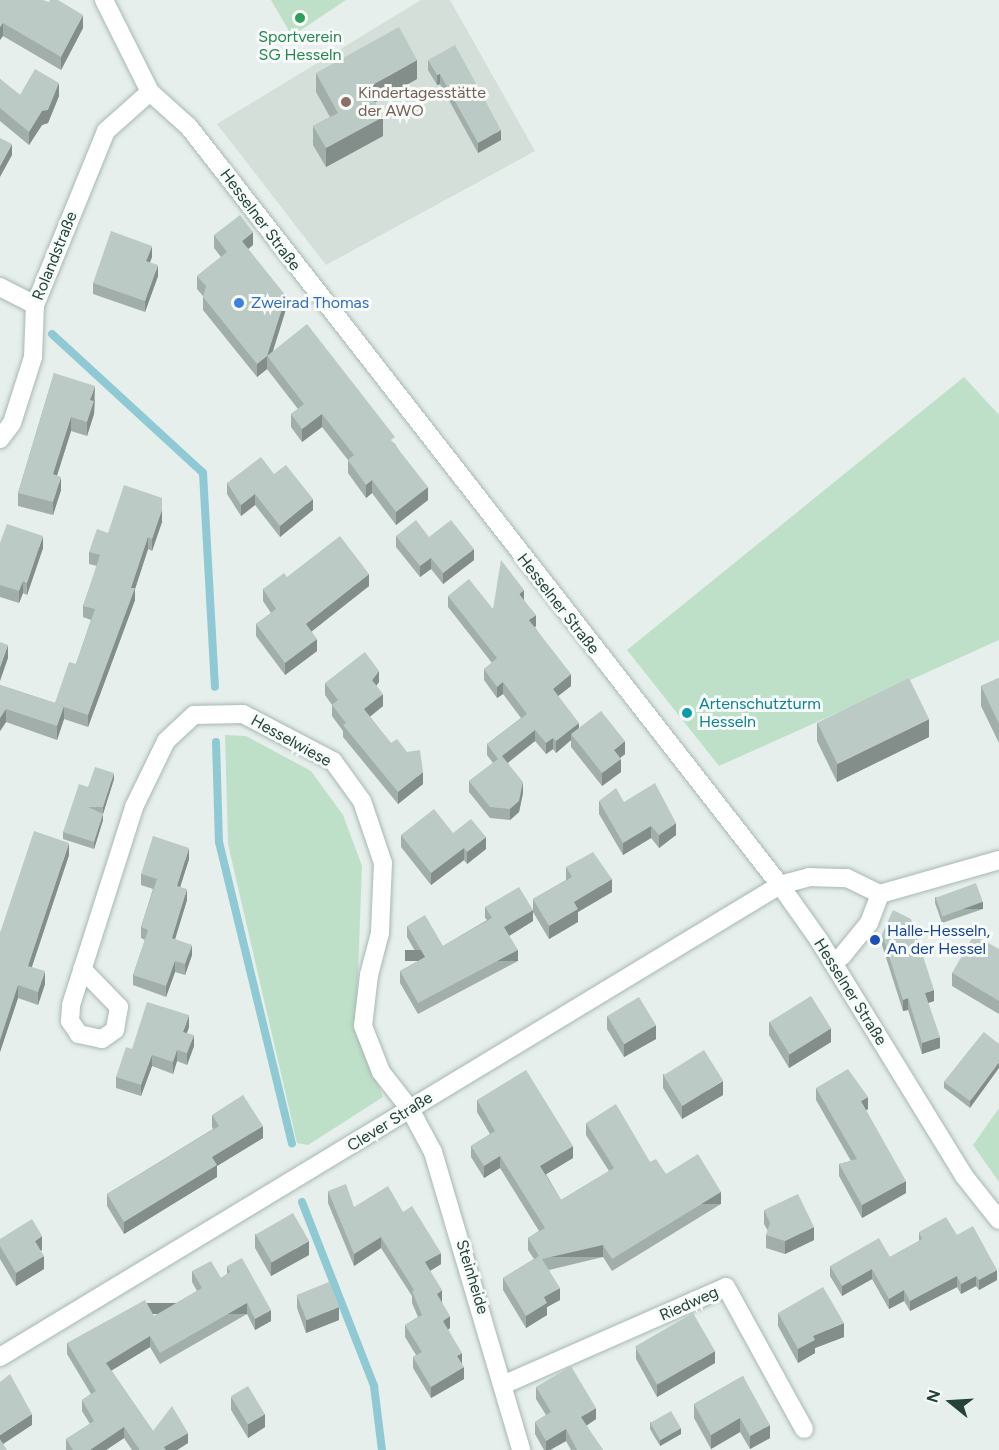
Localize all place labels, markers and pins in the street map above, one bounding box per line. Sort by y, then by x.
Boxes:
marker: Sportverein SG Hesseln [293,11,307,25]
place label: Sportverein SG Hesseln [258,27,342,65]
place label: Kindertagesstätte der AWO [358,83,486,121]
marker: Kindertagesstätte der AWO [339,95,353,109]
place label: Zweirad Thomas [251,293,369,313]
marker: Zweirad Thomas [232,296,246,310]
place label: Artenschutzturm Hesseln [699,694,821,732]
marker: Artenschutzturm Hesseln [680,706,694,720]
place label: Halle-Hesseln, An der Hessel [887,921,990,959]
marker: Halle-Hesseln, An der Hessel [868,933,882,947]

